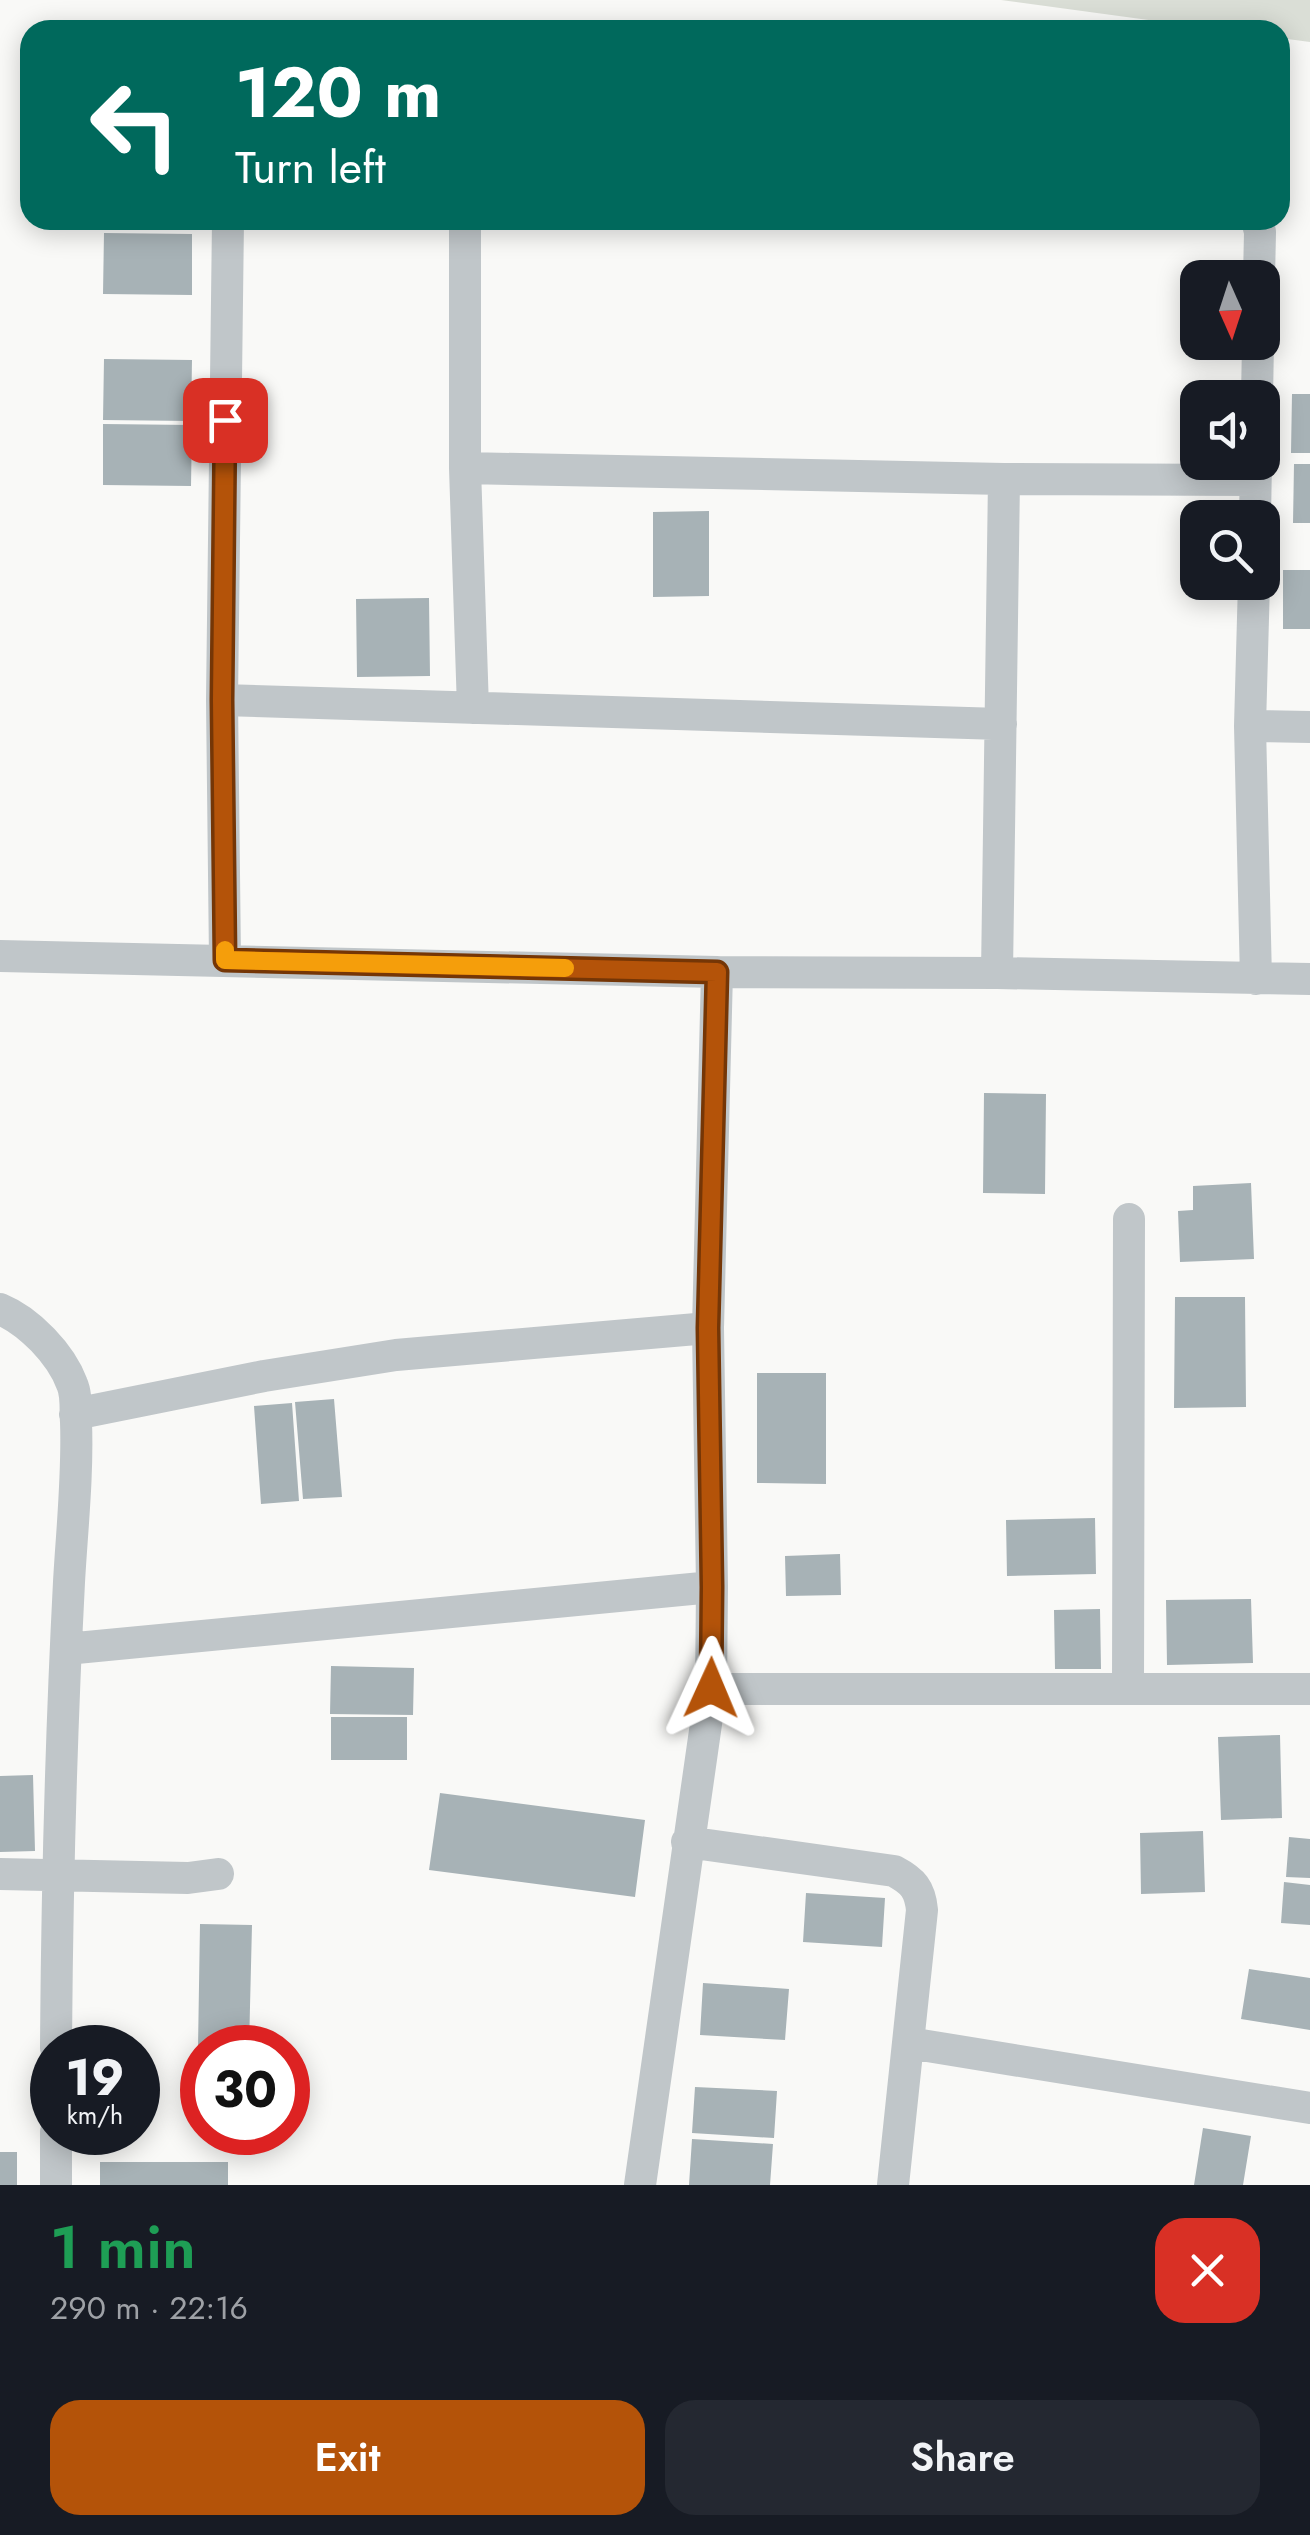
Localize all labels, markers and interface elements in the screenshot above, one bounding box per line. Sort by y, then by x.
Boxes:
text: 120 m [235,42,441,143]
icon: left [70,60,200,190]
text: Turn left [235,135,386,200]
north arrow [1180,260,1280,360]
map controls [1180,260,1280,600]
pin [183,378,268,463]
button: sound [1180,380,1280,480]
icon: arrive [198,393,253,448]
button: search [1180,500,1280,600]
position arrow [659,1636,763,1740]
speed limit sign: 30 [180,2025,310,2155]
text: 19 [66,2041,124,2114]
text: km/h [67,2097,123,2133]
text: 1 min [50,2204,196,2291]
button: close [1155,2218,1260,2323]
text: 290 m · 22:16 [50,2285,248,2331]
button: Exit [50,2400,645,2515]
button: Share [665,2400,1260,2515]

